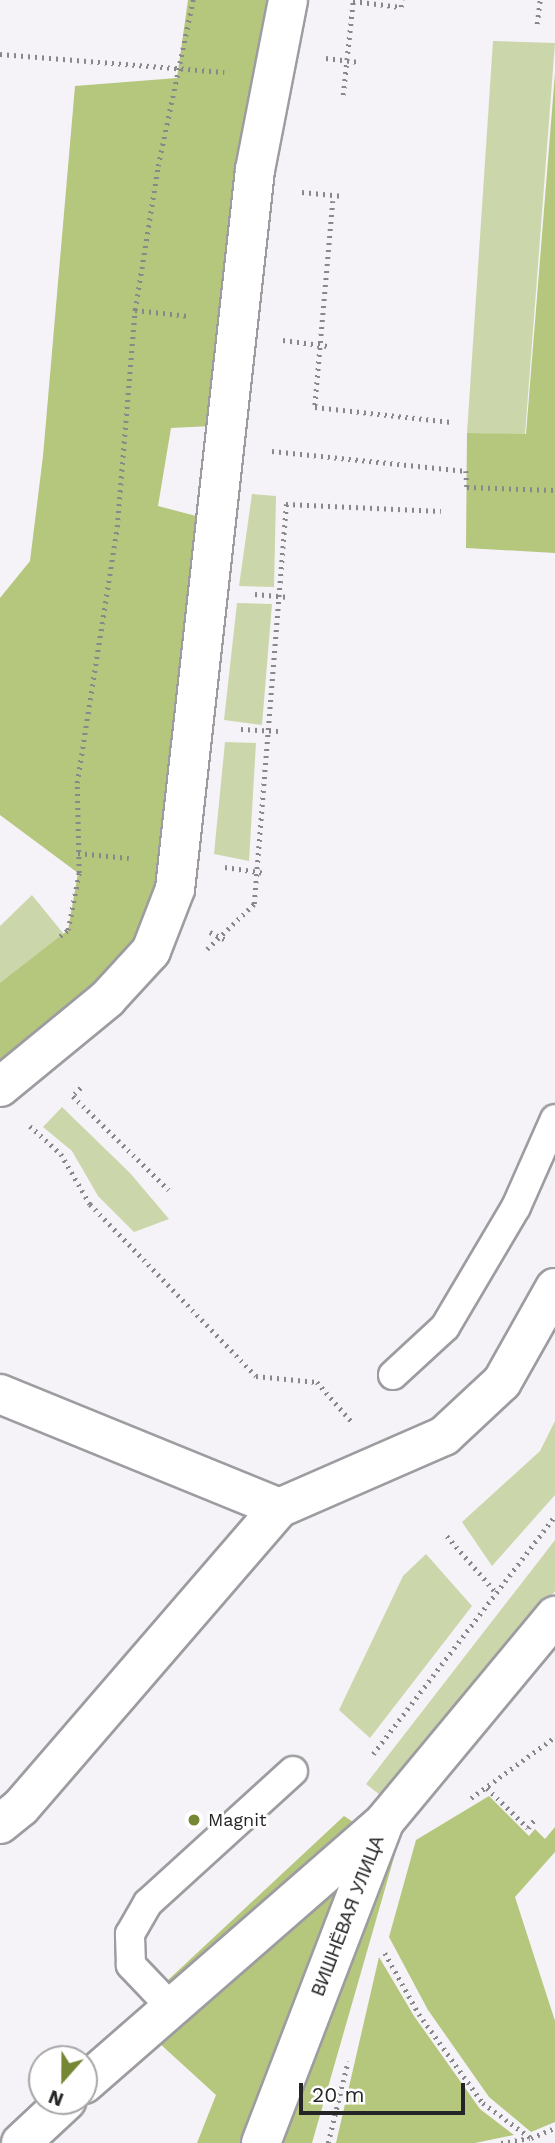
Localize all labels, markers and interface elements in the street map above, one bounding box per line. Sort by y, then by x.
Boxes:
place label: Magnit [208,1809,266,1831]
marker: Magnit [186,1812,202,1828]
street label: ВИШНЁВАЯ УЛИЦА [307,1833,389,1999]
north arrow [28,2045,98,2115]
scale bar [303,2070,469,2114]
text: 20 m [312,2082,364,2107]
text: N [45,2085,67,2111]

